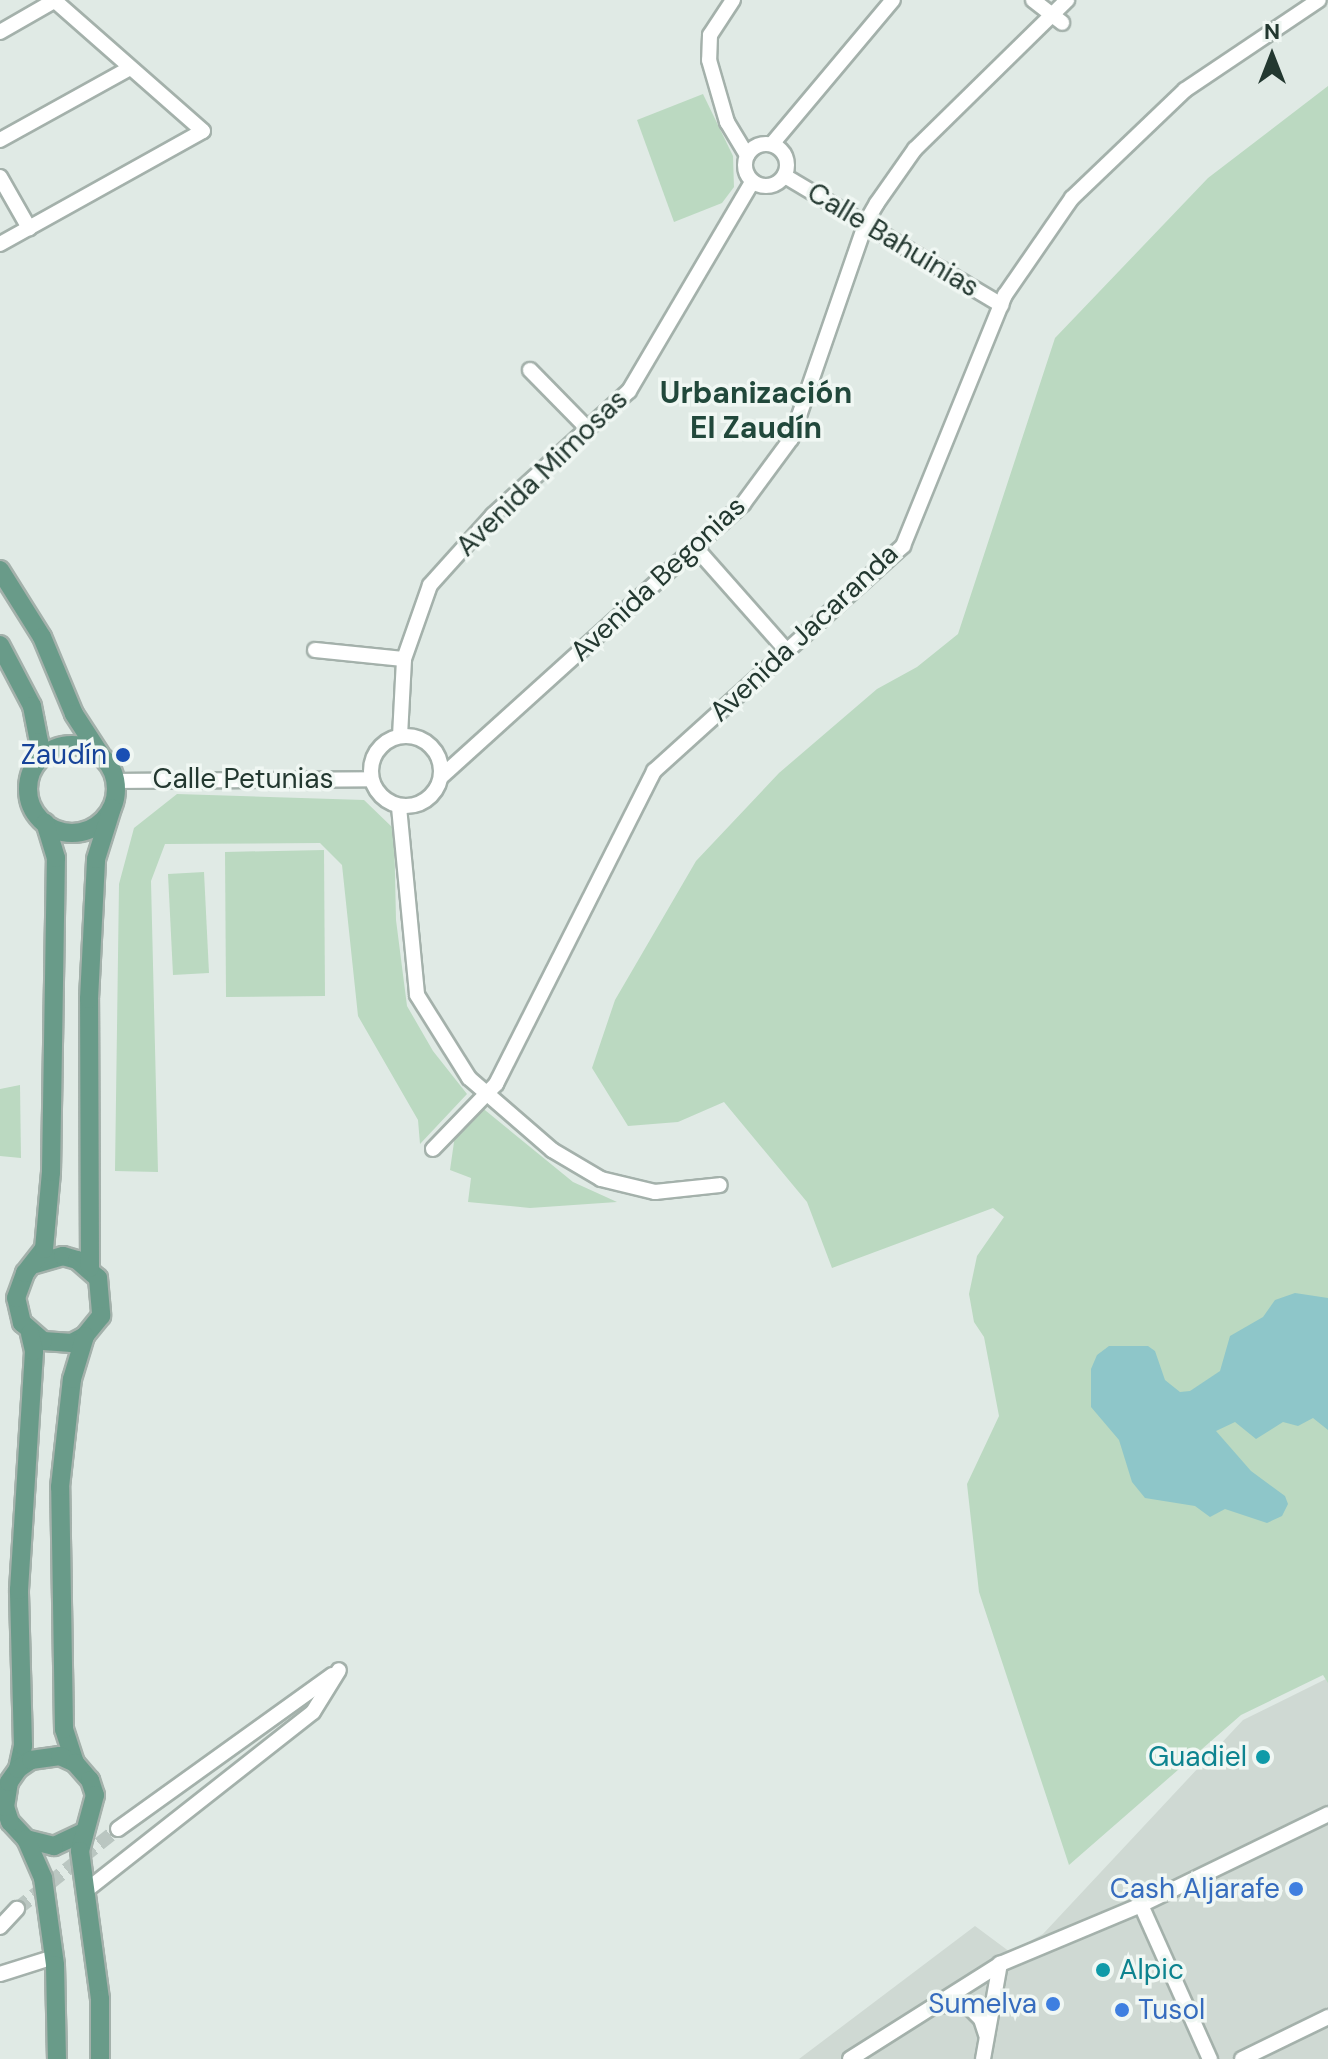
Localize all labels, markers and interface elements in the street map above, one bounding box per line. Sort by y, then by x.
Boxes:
north arrow [1232,16,1312,96]
text: N [1264,17,1280,46]
street label: Calle Bahuinias [801,176,985,304]
district label: Urbanización El Zaudín [660,375,852,446]
street label: Avenida Mimosas [449,383,635,563]
street label: Avenida Begonias [564,489,752,669]
street label: Avenida Jacaranda [703,537,905,729]
place label: Zaudín [21,738,107,772]
marker: Zaudín [114,746,132,764]
street label: Calle Petunias [152,762,334,796]
place label: Guadiel [1148,1740,1247,1774]
marker: Guadiel [1254,1748,1272,1766]
place label: Cash Aljarafe [1110,1872,1280,1906]
marker: Cash Aljarafe [1287,1880,1305,1898]
place label: Alpic [1119,1953,1184,1987]
marker: Alpic [1094,1961,1112,1979]
place label: Sumelva [928,1987,1037,2021]
place label: Tusol [1138,1993,1205,2027]
marker: Sumelva [1044,1995,1062,2013]
marker: Tusol [1113,2001,1131,2019]

